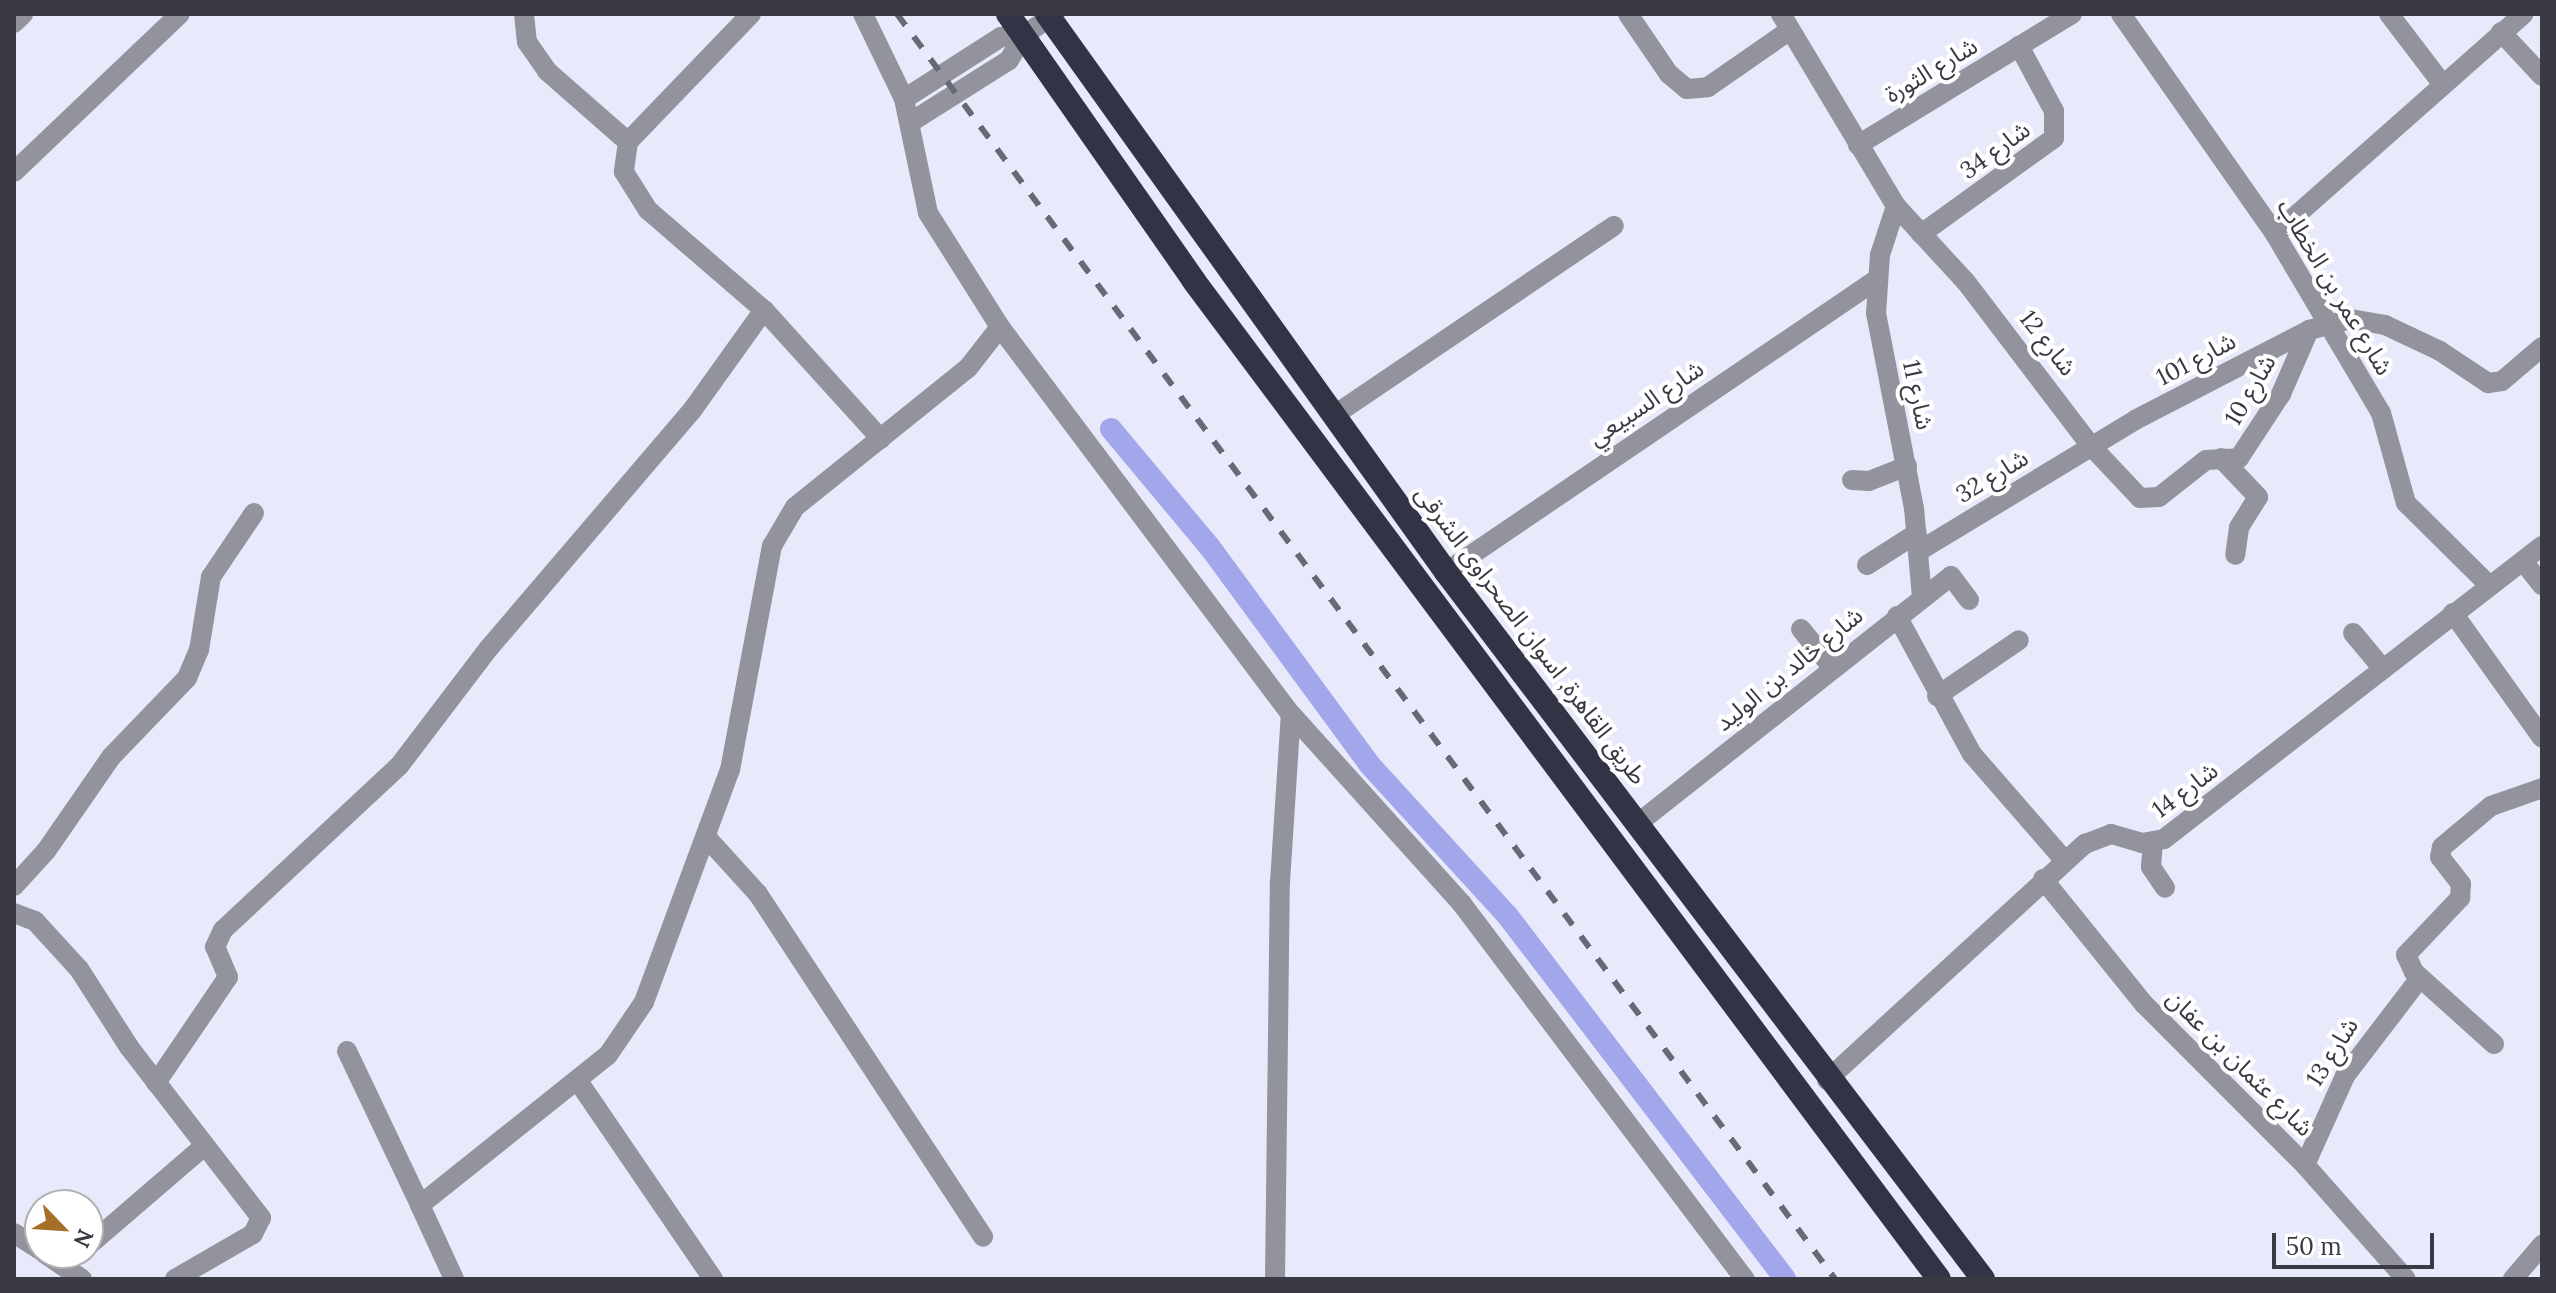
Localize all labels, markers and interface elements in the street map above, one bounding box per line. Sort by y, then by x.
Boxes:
street label: شارع الثورة [1879,31,1983,109]
street label: شارع 34 [1954,115,2036,185]
street label: شارع عمر بن الخطاب [2271,194,2399,380]
street label: شارع 12 [2014,305,2082,381]
street label: شارع 101 [2152,326,2240,392]
street label: شارع 10 [2218,350,2282,430]
street label: شارع السبيعي [1583,354,1709,452]
street label: شارع 11 [1897,357,1939,433]
street label: شارع 32 [1951,443,2033,509]
street label: طريق القاهرة, اسوان الصحراوى الشرقى [1409,480,1653,790]
street label: شارع خالد بن الوليد [1710,601,1868,737]
street label: شارع 14 [2146,756,2224,824]
street label: شارع عثمان بن عفان [2161,984,2319,1142]
street label: شارع 13 [2300,1012,2364,1092]
north arrow [24,1189,104,1269]
scale bar [2276,1217,2438,1267]
text: N [68,1225,100,1252]
text: 50 m [2286,1231,2342,1262]

